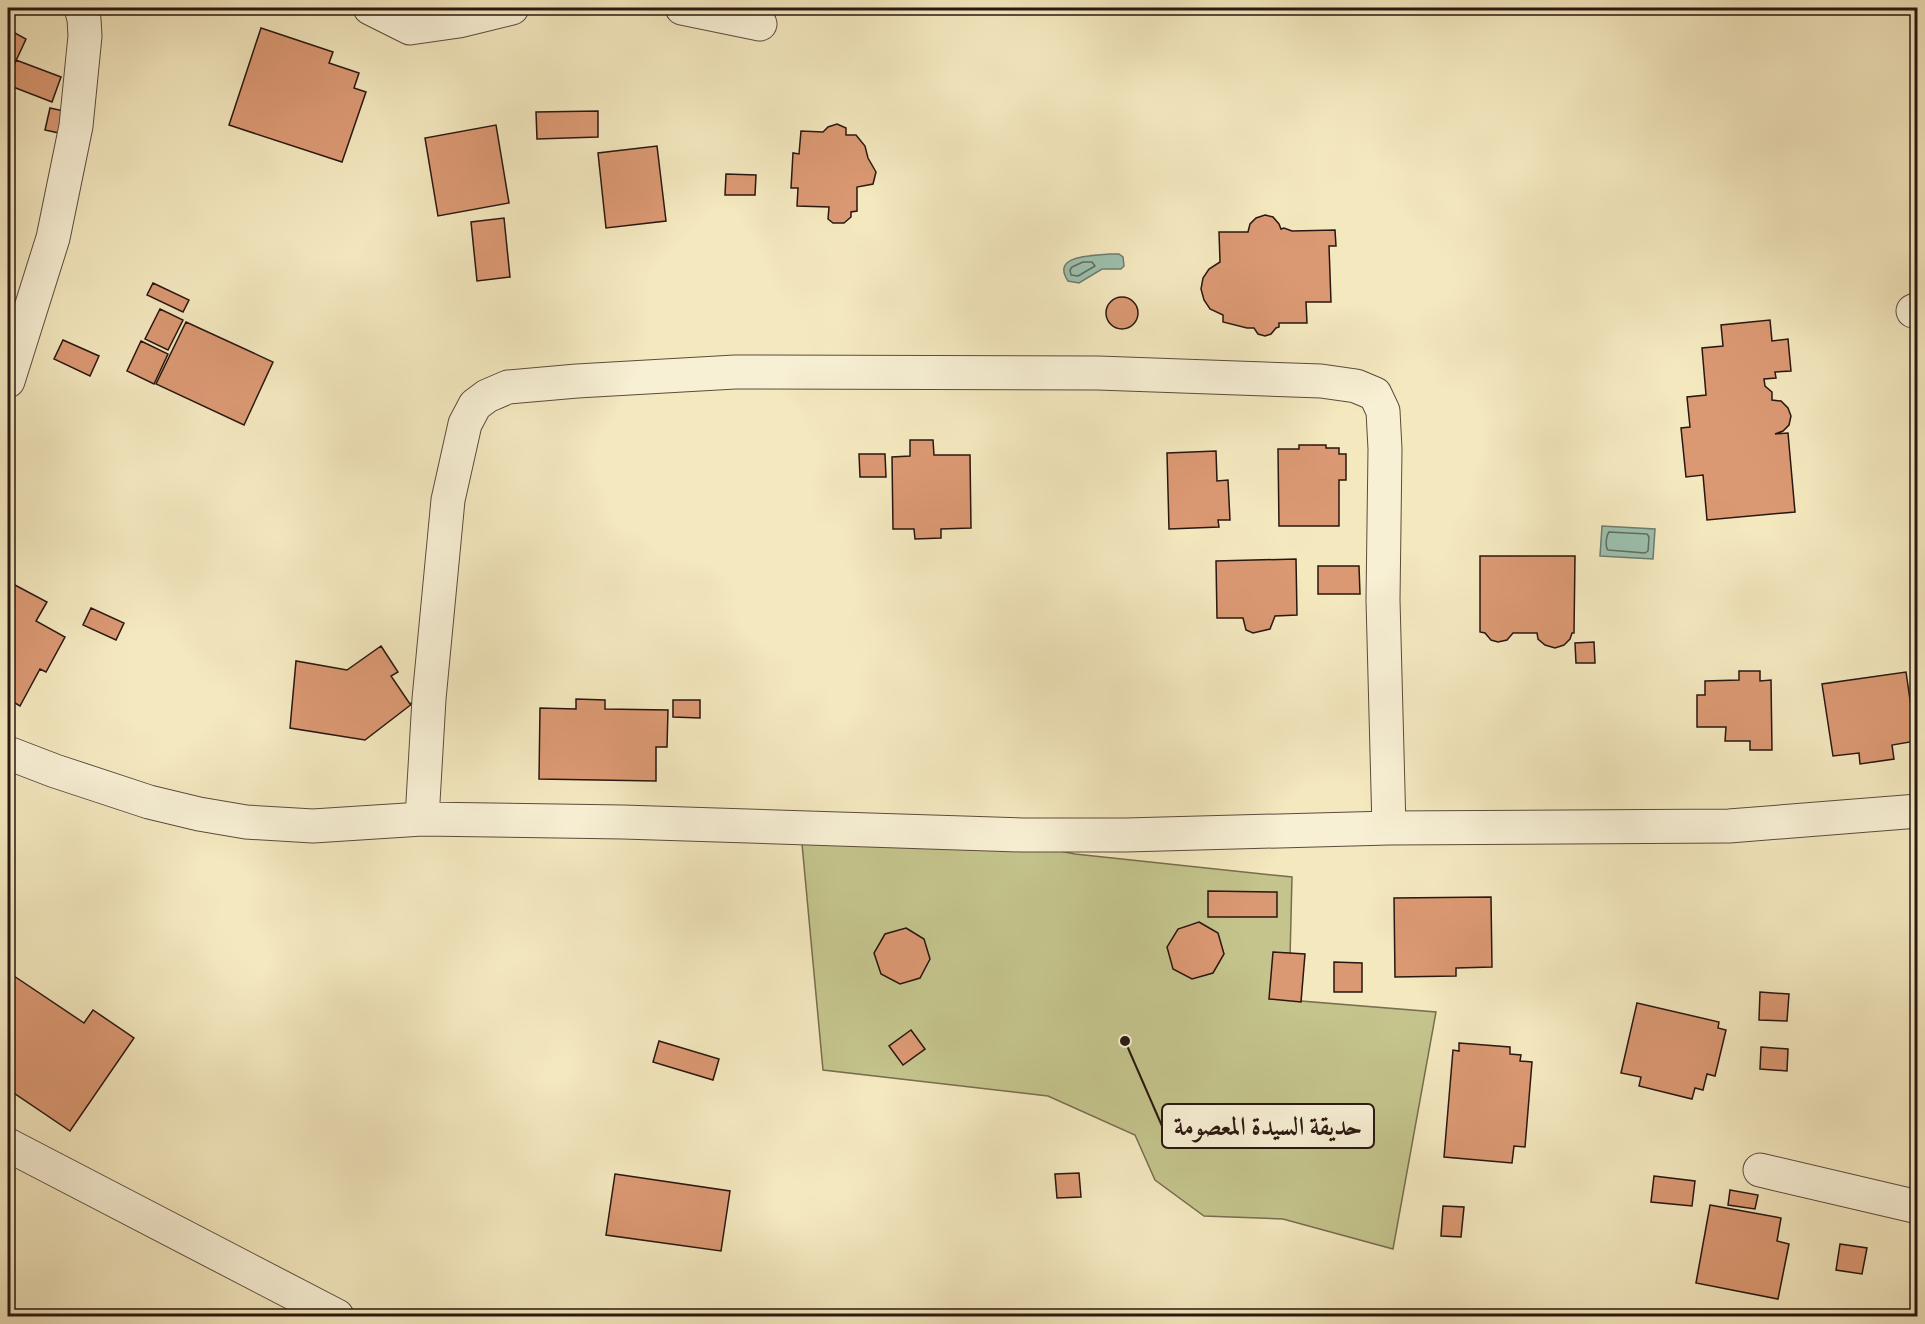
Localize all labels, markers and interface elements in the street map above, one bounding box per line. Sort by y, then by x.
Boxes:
callout: حديقة السيدة المعصومة [1162,1104,1374,1148]
text: حديقة السيدة المعصومة [1174,1110,1362,1146]

